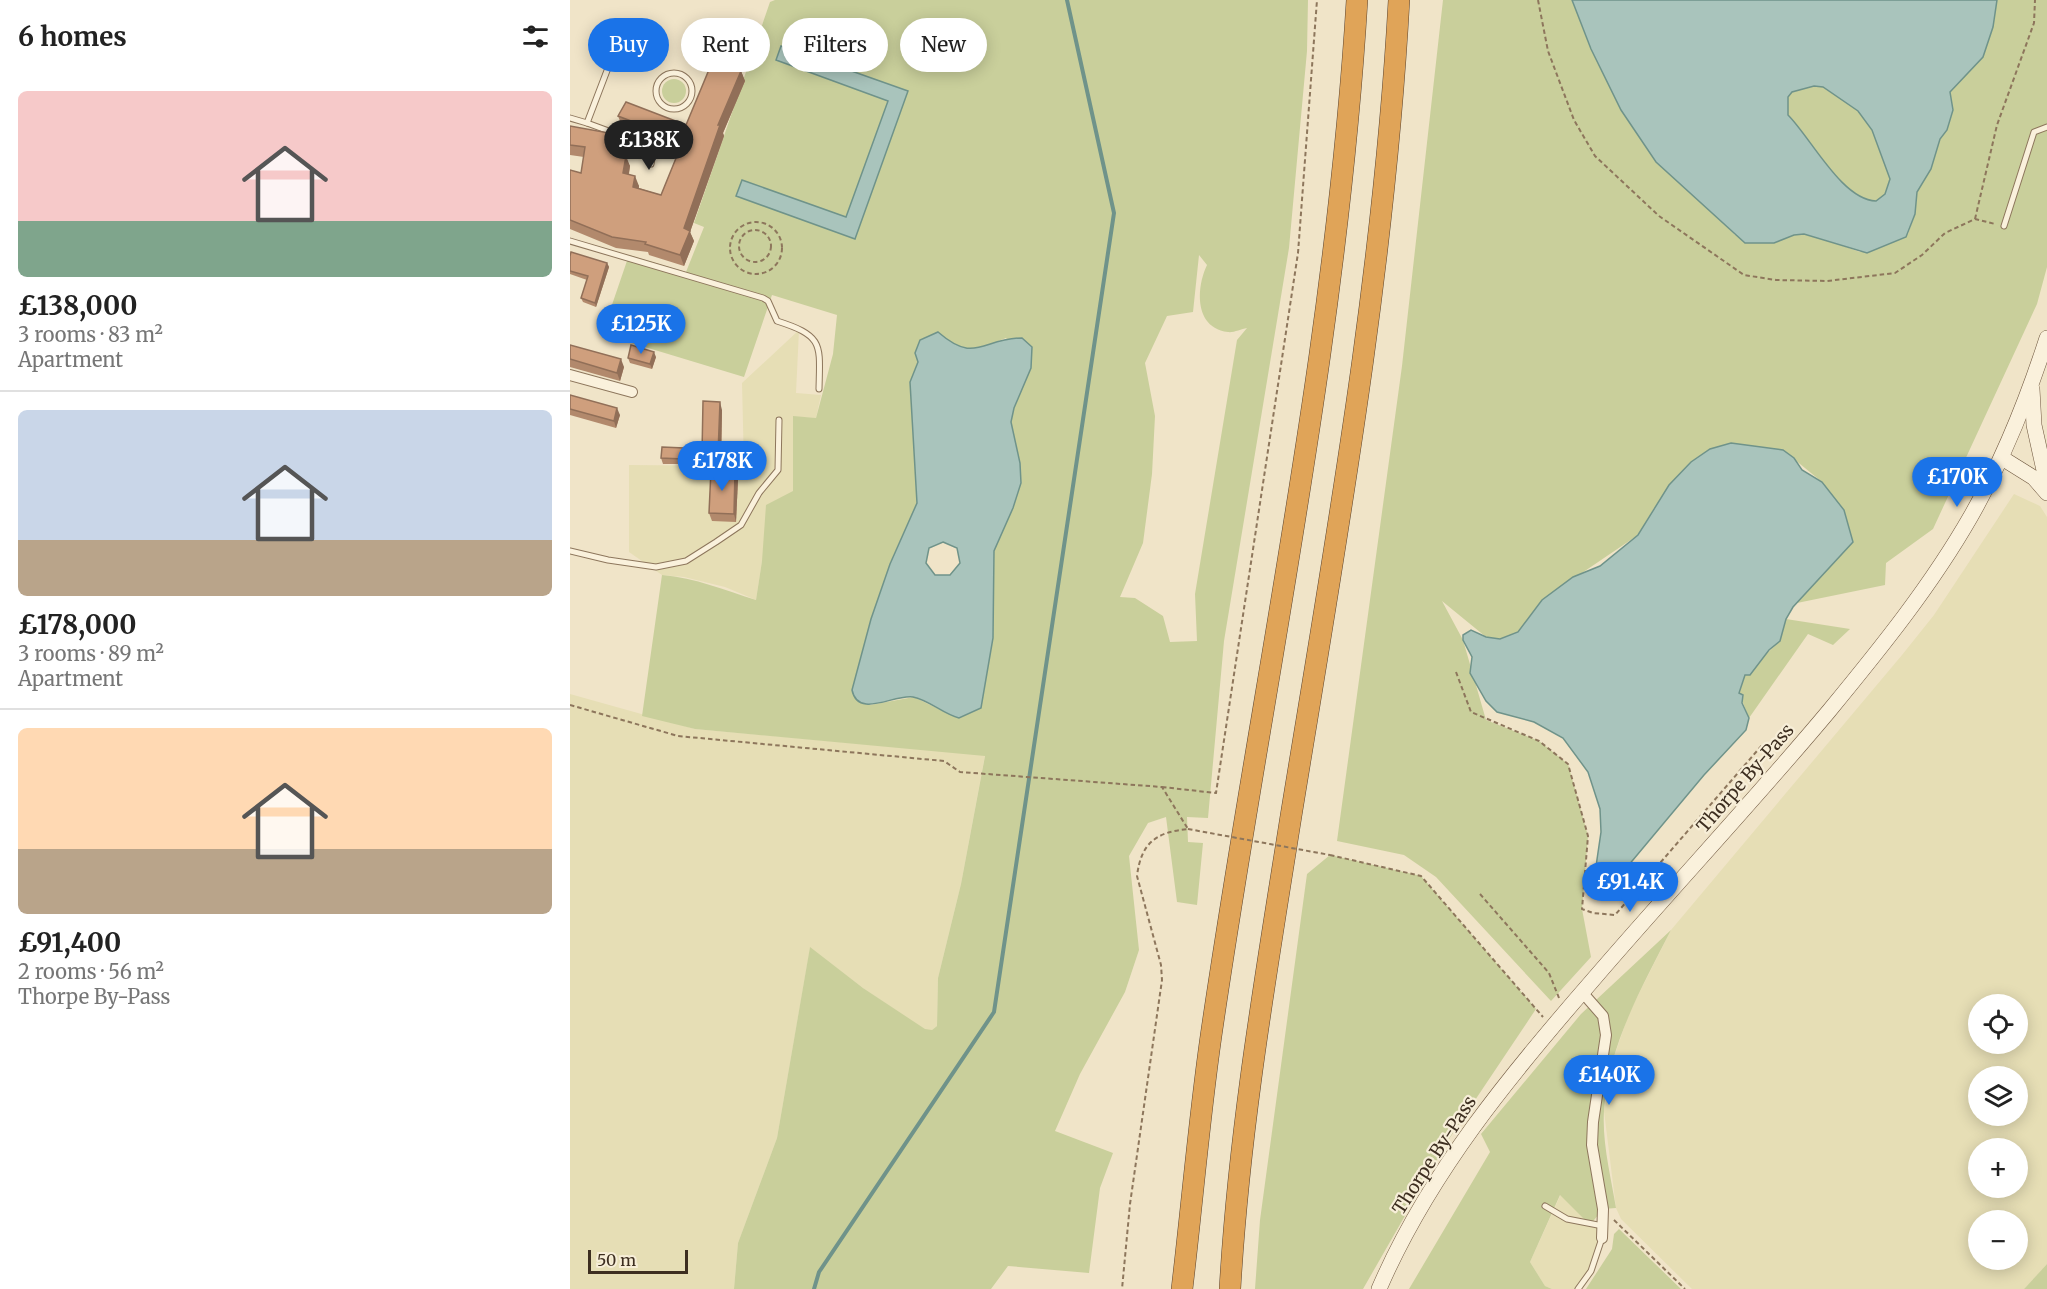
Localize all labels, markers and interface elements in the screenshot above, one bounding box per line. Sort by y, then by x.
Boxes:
chip: Buy [588,18,669,72]
chip: Rent [681,18,770,72]
chip: Filters [782,18,888,72]
chip: New [900,18,987,72]
text: 6 homes [18,20,127,53]
icon: filters [519,20,552,53]
pin: £138K [607,120,691,171]
text: £138K [618,127,680,152]
icon: home [231,130,339,238]
text: £138,000 [18,289,137,322]
pin: £125K [599,304,683,355]
text: £125K [610,311,672,336]
text: 3 rooms · 83 m² [18,322,163,347]
text: Apartment [18,347,123,372]
pin: £178K [680,441,764,492]
text: £178K [692,448,752,473]
icon: home [231,449,339,557]
pin: £170K [1915,457,1999,508]
text: £170K [1926,464,1988,489]
text: £178,000 [18,608,137,641]
text: 3 rooms · 89 m² [18,641,164,666]
text: Apartment [18,666,123,691]
street label: Thorpe By-Pass [1691,719,1799,837]
icon: home [231,767,339,875]
pin: £91.4K [1581,862,1679,913]
text: £91.4K [1596,869,1664,894]
text: £91,400 [18,926,121,959]
text: 2 rooms · 56 m² [18,959,164,984]
text: Thorpe By-Pass [18,984,170,1009]
map controls [1968,994,2028,1270]
button: locate [1968,994,2028,1054]
pin: £140K [1567,1055,1651,1106]
text: £140K [1578,1062,1640,1087]
button: layers [1968,1066,2028,1126]
street label: Thorpe By-Pass [1387,1091,1481,1219]
button: + [1968,1138,2028,1198]
button: − [1968,1210,2028,1270]
scale bar [588,1247,688,1274]
text: 50 m [597,1250,636,1270]

